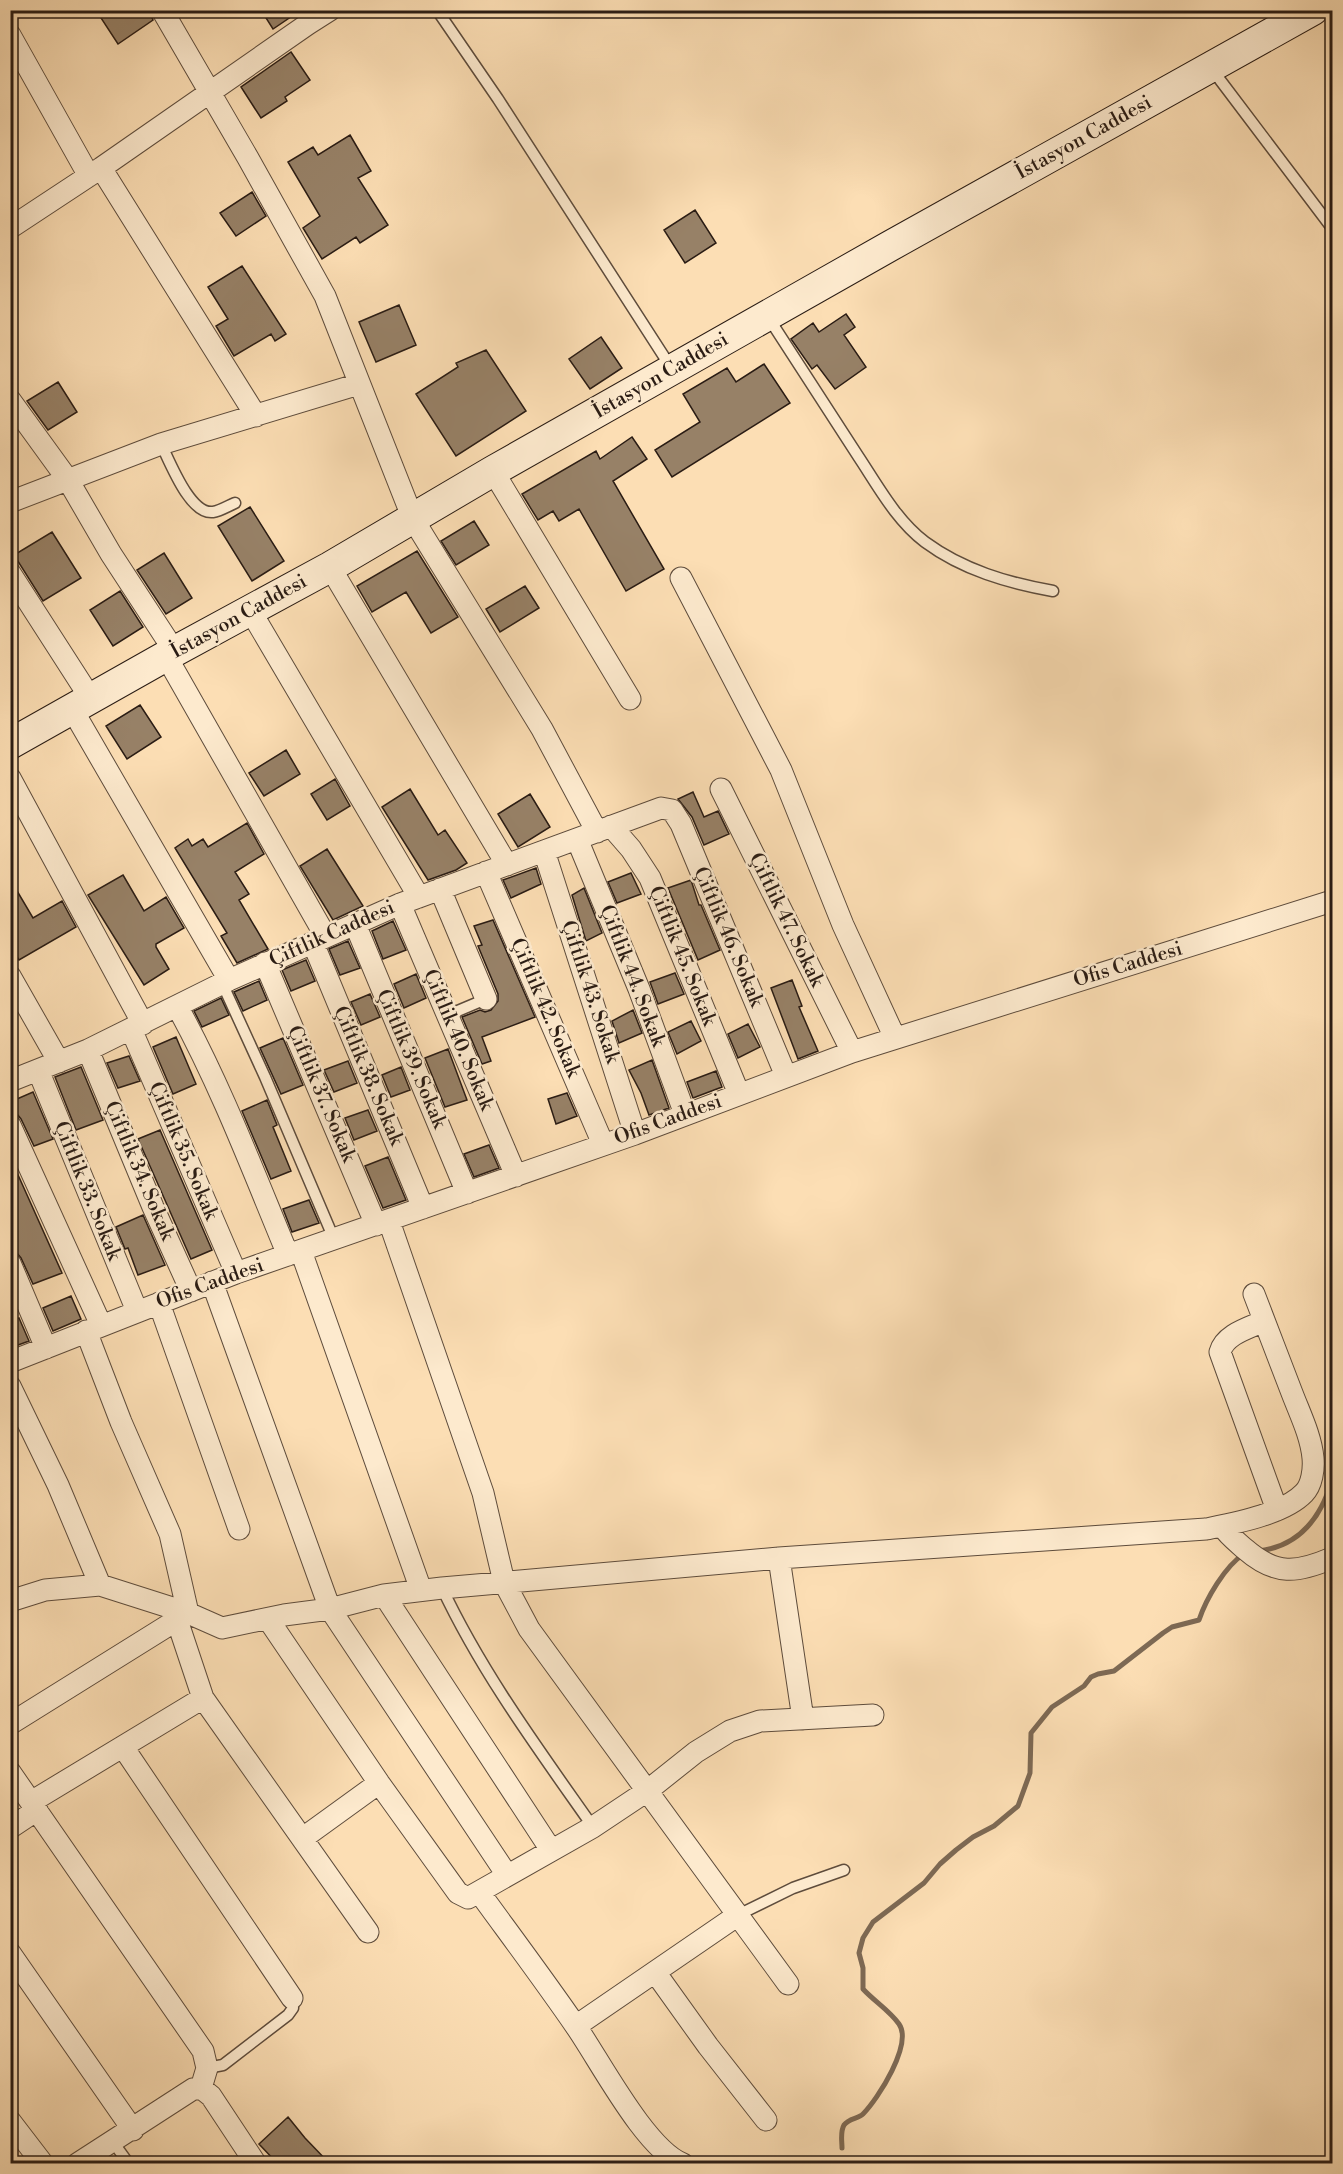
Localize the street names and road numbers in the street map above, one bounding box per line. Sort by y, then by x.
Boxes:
street label: İstasyon Caddesi [1011,89,1157,186]
street label: İstasyon Caddesi [589,326,733,425]
street label: İstasyon Caddesi [166,568,312,665]
street label: Çiftlik 47. Sokak [743,849,830,993]
street label: Çiftlik 46. Sokak [687,863,769,1012]
street label: Çiftlik 45. Sokak [643,882,722,1031]
street label: Çiftlik Caddesi [265,895,399,973]
street label: Çiftlik 44. Sokak [593,902,671,1052]
street label: Çiftlik 43. Sokak [555,917,625,1068]
street label: Çiftlik 42. Sokak [504,935,586,1083]
street label: Ofis Caddesi [1070,936,1186,993]
street label: Çiftlik 40. Sokak [417,966,500,1116]
street label: Çiftlik 39. Sokak [370,986,452,1134]
street label: Çiftlik 38. Sokak [327,1003,409,1151]
street label: Çiftlik 37. Sokak [281,1022,362,1167]
street label: Çiftlik 35. Sokak [143,1078,224,1225]
street label: Ofis Caddesi [611,1089,726,1151]
street label: Çiftlik 34. Sokak [98,1098,180,1246]
street label: Çiftlik 33. Sokak [48,1118,127,1266]
street label: Ofis Caddesi [153,1253,268,1315]

